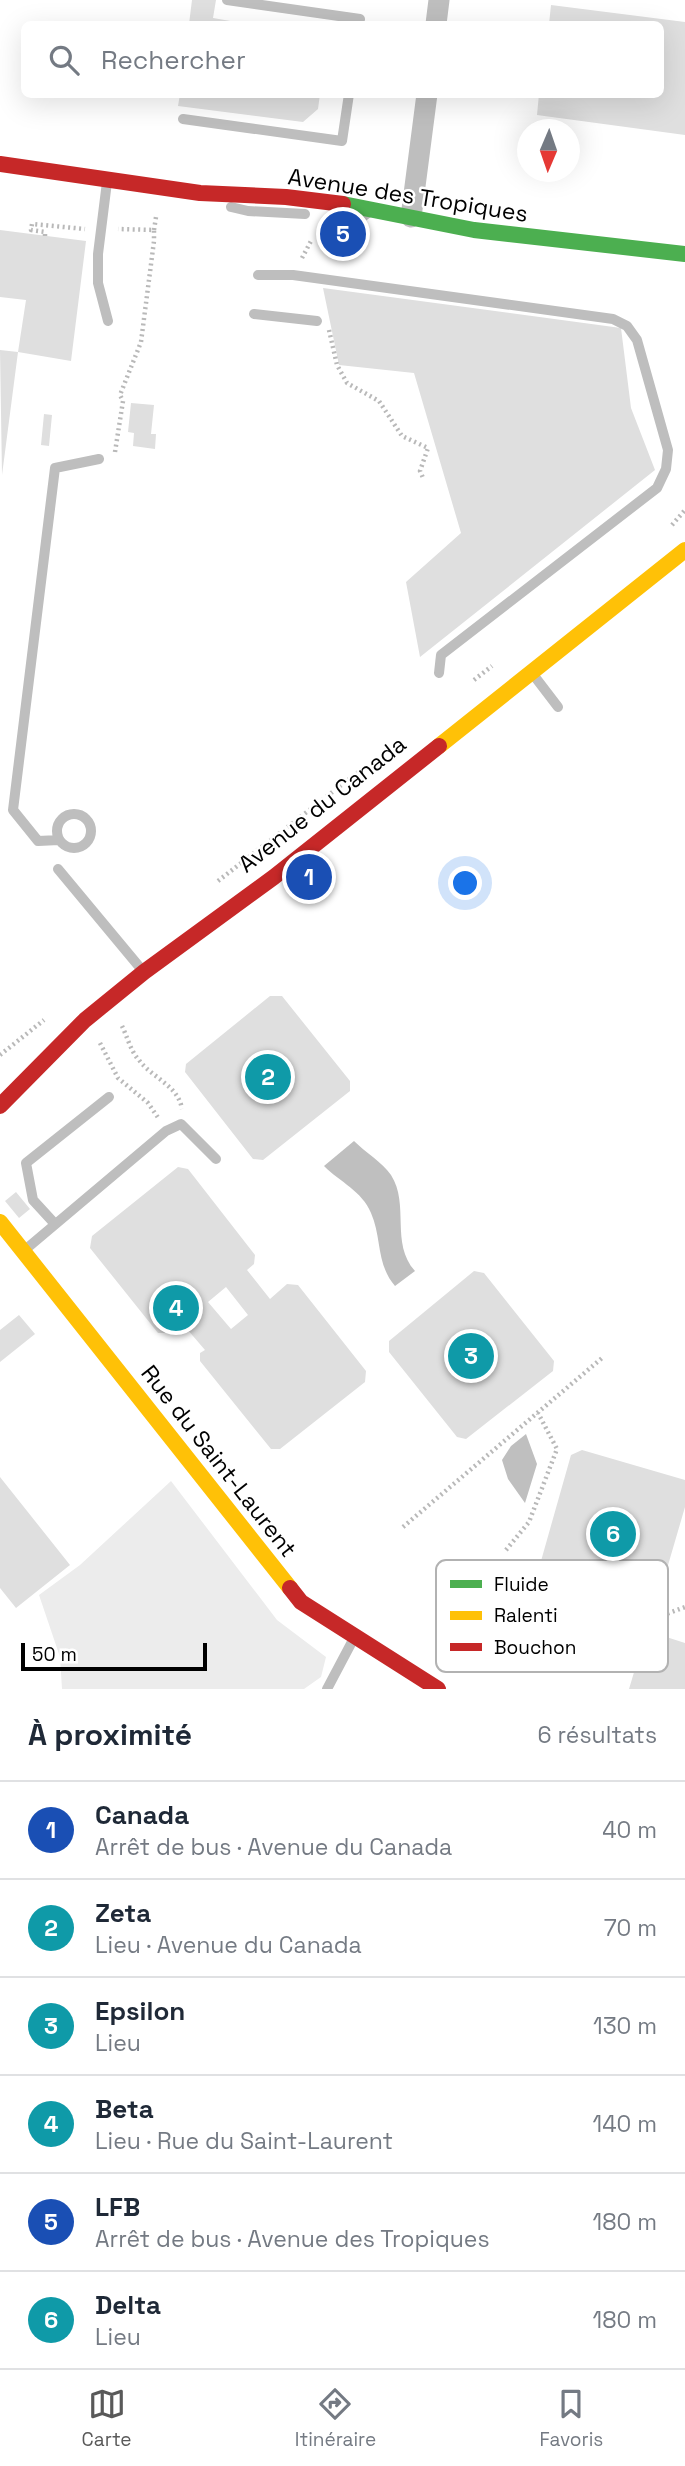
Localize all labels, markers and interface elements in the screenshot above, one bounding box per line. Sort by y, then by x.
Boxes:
search box [21,21,664,98]
icon: search [45,41,83,79]
text: Rechercher [101,43,246,77]
north arrow [517,119,580,182]
street label: Avenue des Tropiques [286,161,530,229]
pin: 5 [320,208,366,260]
street label: Avenue du Canada [232,729,412,879]
pin: 1 [286,851,332,903]
your location [448,866,482,900]
pin: 2 [245,1051,291,1103]
pin: 4 [153,1282,199,1334]
pin: 3 [448,1330,494,1382]
street label: Rue du Saint-Laurent [134,1359,304,1563]
pin: 6 [590,1508,636,1560]
legend [436,1560,668,1672]
text: Fluide [494,1572,549,1597]
text: Ralenti [494,1603,558,1628]
text: Bouchon [494,1635,576,1660]
scale bar [21,1640,206,1672]
text: 50 m [32,1642,77,1667]
text: À proximité [28,1715,192,1754]
text: 6 résultats [538,1720,657,1750]
text: Canada [95,1798,189,1832]
text: 1 [46,1815,56,1845]
text: 40 m [602,1815,657,1845]
text: Arrêt de bus · Avenue du Canada [95,1832,452,1862]
text: Zeta [95,1896,151,1930]
text: 2 [44,1913,58,1943]
text: 70 m [604,1913,657,1943]
text: Lieu · Avenue du Canada [95,1930,362,1960]
text: Epsilon [95,1994,185,2028]
text: 3 [44,2011,58,2041]
text: 130 m [593,2011,657,2041]
text: Lieu [95,2028,141,2058]
text: Beta [95,2092,154,2126]
text: 4 [44,2109,58,2139]
text: 140 m [593,2109,657,2139]
text: Lieu · Rue du Saint-Laurent [95,2126,393,2156]
text: LFB [95,2190,140,2224]
text: 5 [44,2207,58,2237]
text: 180 m [593,2207,657,2237]
text: Arrêt de bus · Avenue des Tropiques [95,2224,490,2254]
text: Delta [95,2288,161,2322]
text: 6 [44,2305,58,2335]
text: 180 m [593,2305,657,2335]
text: Lieu [95,2322,141,2352]
tab: Carte [82,2385,132,2452]
tab: Itinéraire [295,2385,376,2452]
tab: Favoris [539,2385,603,2452]

